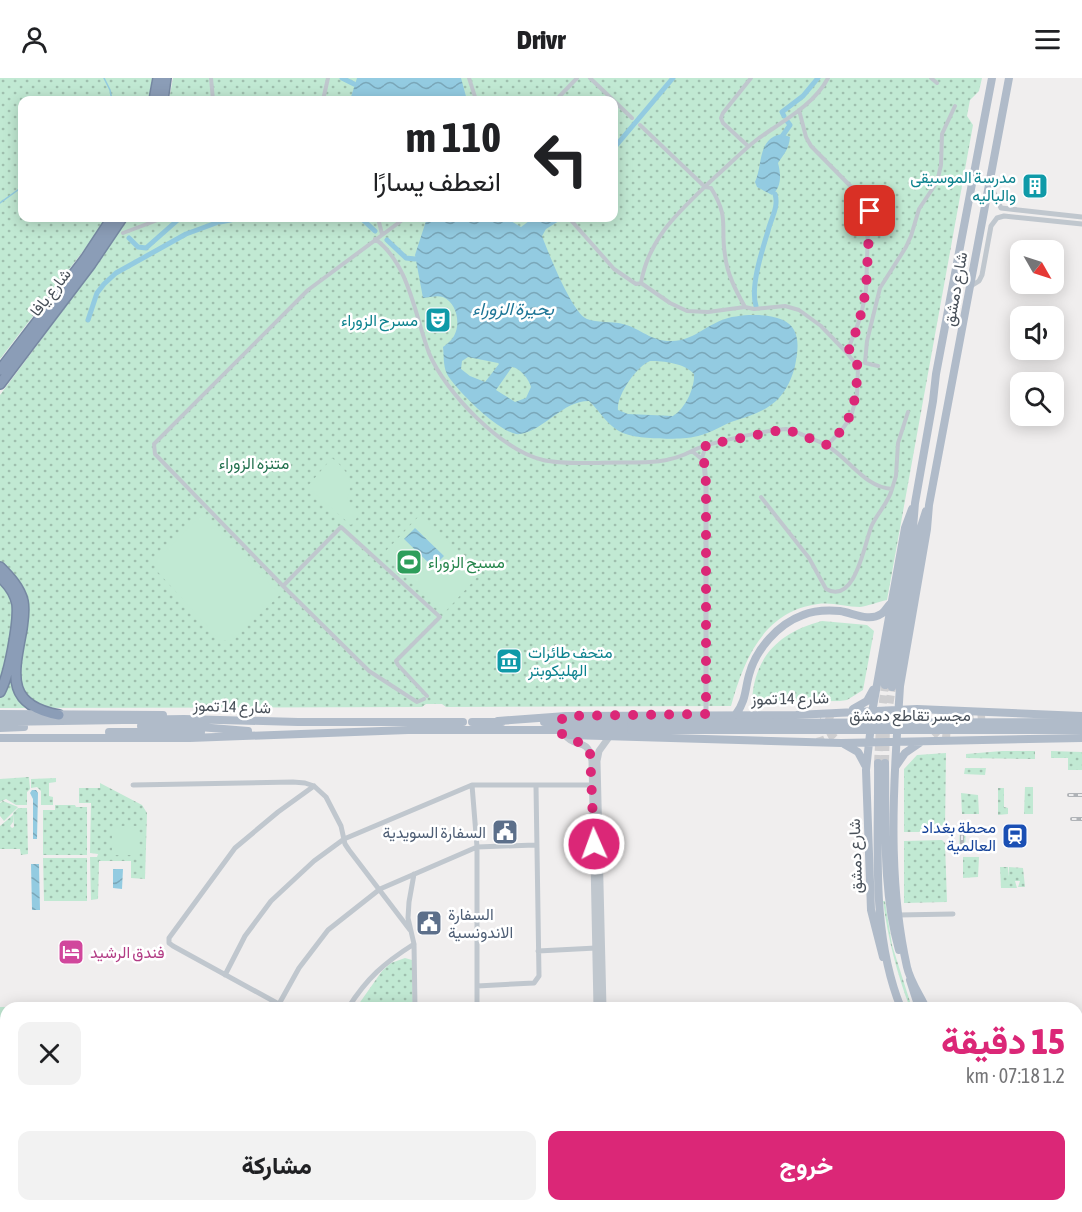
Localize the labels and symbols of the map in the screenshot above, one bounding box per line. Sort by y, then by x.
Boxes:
place label: مدرسة الموسيقى والباليه [910,168,1016,206]
building icon: مدرسة الموسيقى والباليه [1020,171,1050,201]
pin [844,185,895,236]
north arrow [1010,240,1064,294]
street label: شارع دمشق [940,250,973,328]
street label: شارع يافا [26,265,76,321]
water label: بحيرة الزوراء [472,298,554,320]
theatre icon: مسرح الزوراء [423,305,453,335]
place label: مسرح الزوراء [341,311,418,332]
park label: متنزه الزوراء [219,454,289,474]
sports icon: مسبح الزوراء [394,547,424,577]
place label: مسبح الزوراء [428,553,505,574]
place label: متحف طائرات الهليكوبتر [527,643,613,681]
museum icon: متحف طائرات الهليكوبتر [494,646,524,676]
street label: شارع 14 تموز [750,688,829,711]
street label: شارع 14 تموز [191,696,271,719]
street label: مجسر تقاطع دمشق [849,706,971,727]
position arrow [562,812,626,876]
public building icon: السفارة السويدية [490,817,520,847]
street label: شارع دمشق [845,818,868,894]
place label: محطة بغداد العالمية [922,818,996,855]
station icon: محطة بغداد العالمية [1000,821,1030,851]
place label: السفارة السويدية [382,823,486,843]
place label: السفارة الاندونسية [448,905,513,943]
public building icon: السفارة الاندونسية [414,908,444,938]
hotel icon: فندق الرشيد [56,937,86,967]
place label: فندق الرشيد [90,943,165,963]

